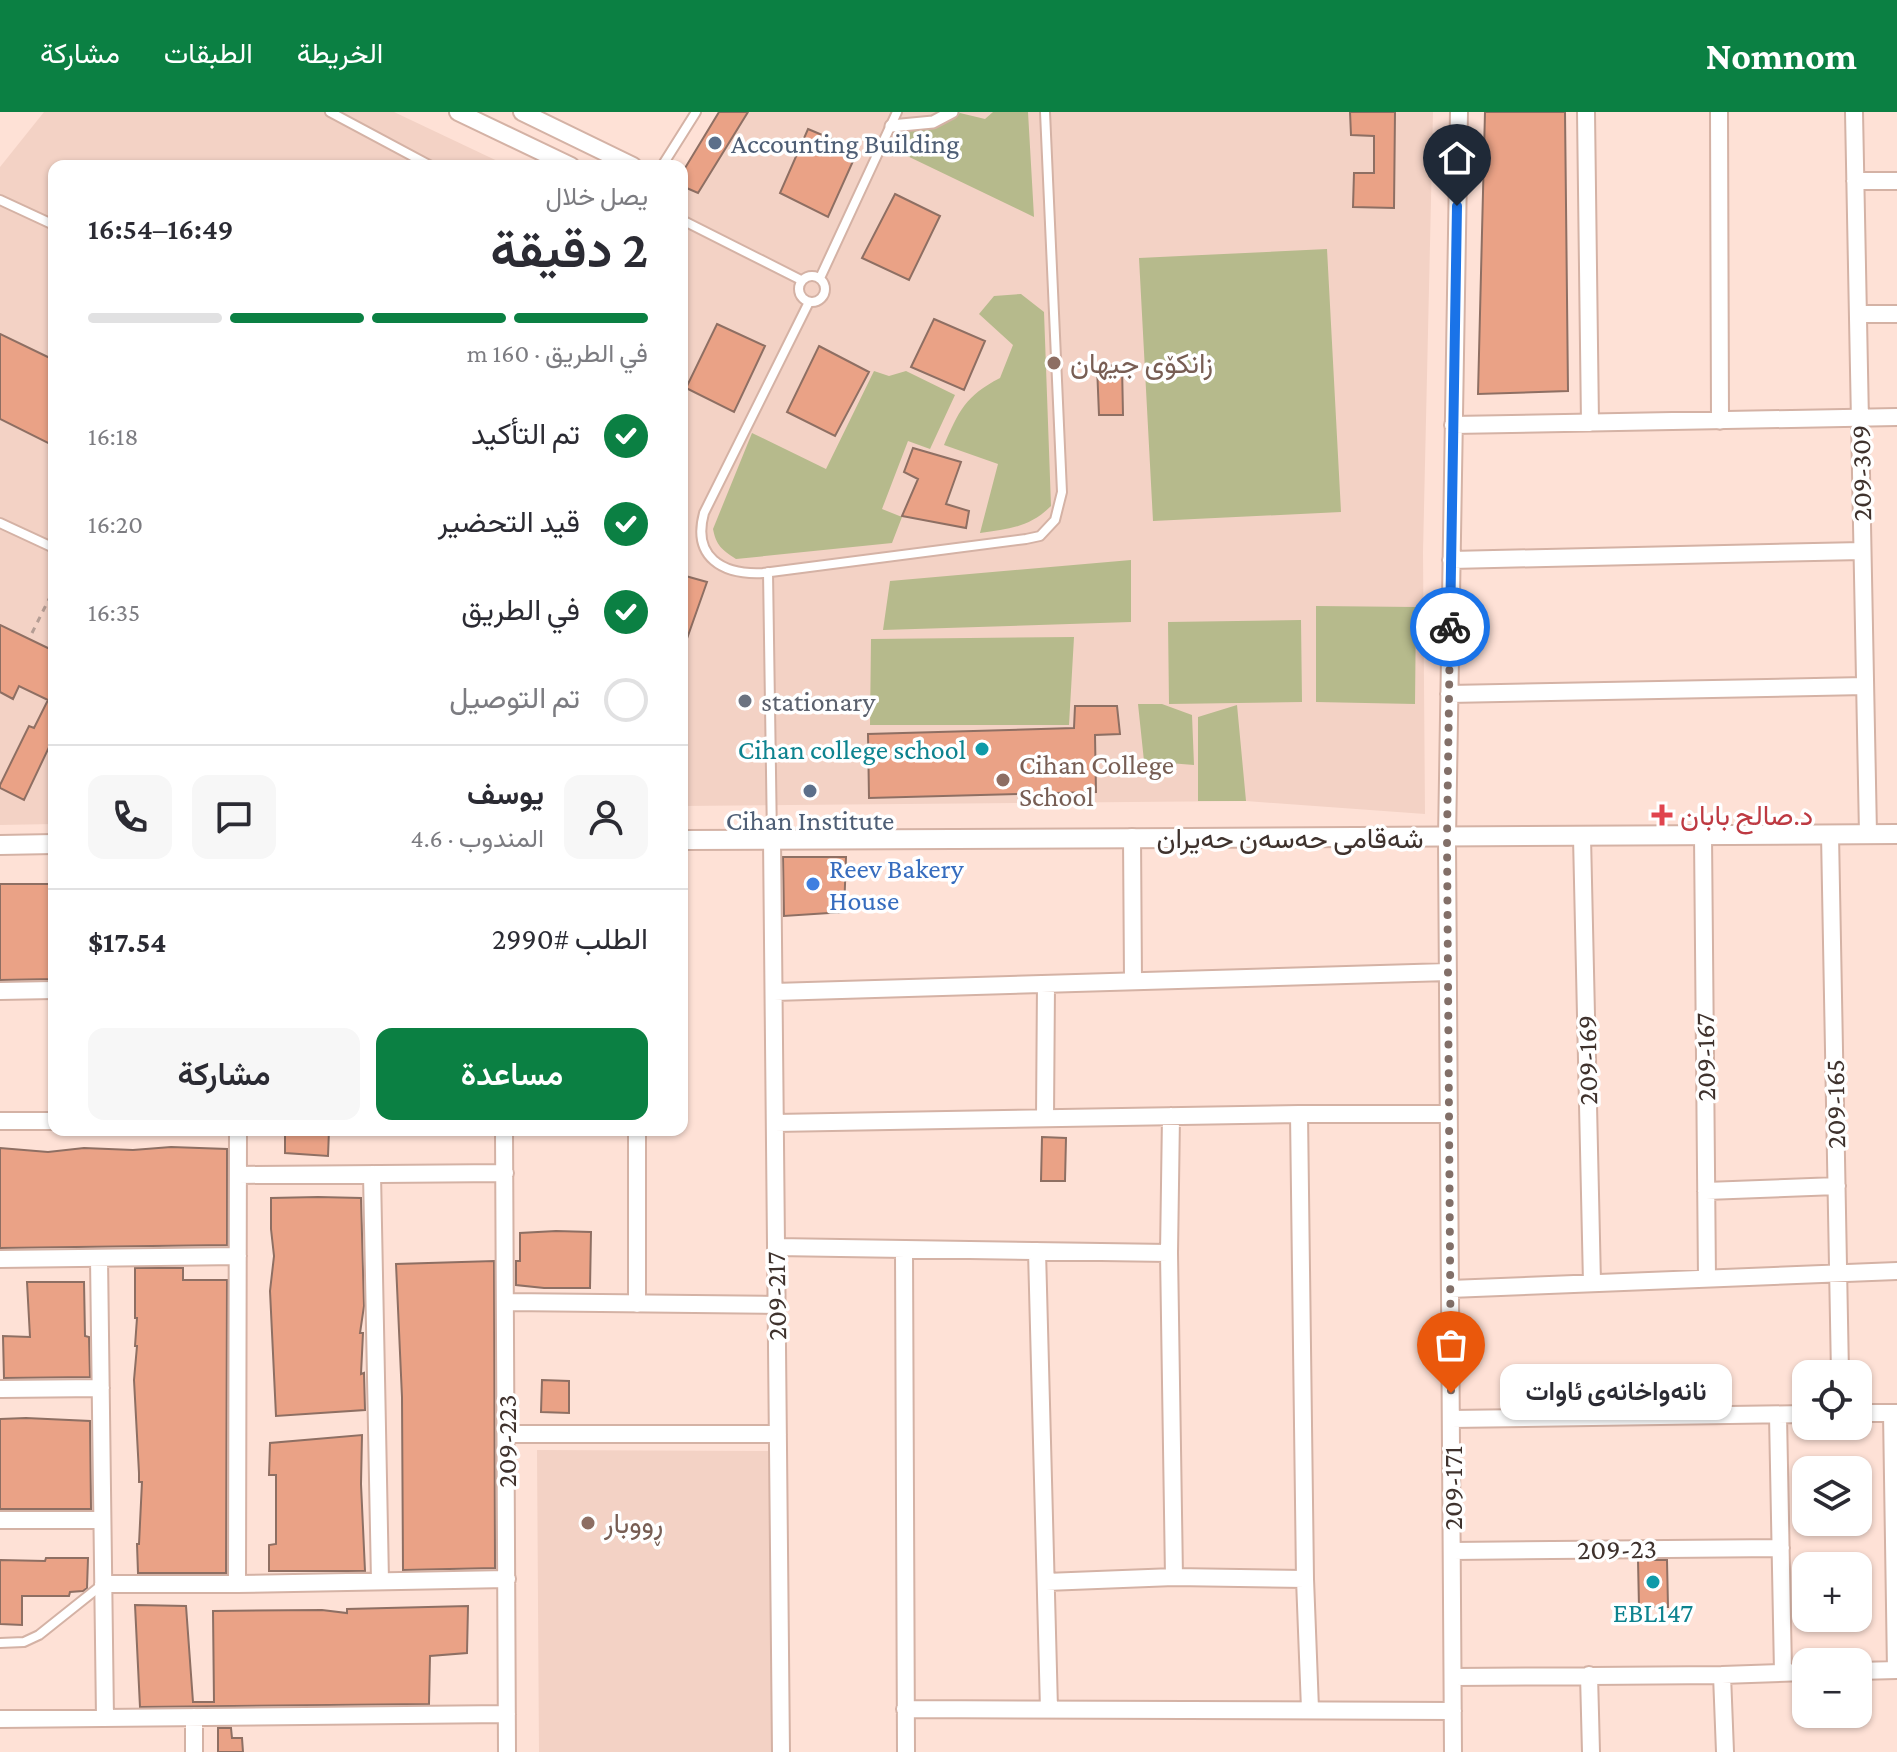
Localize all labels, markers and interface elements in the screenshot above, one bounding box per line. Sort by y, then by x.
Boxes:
text: Nomnom [1706,35,1857,77]
text: مشاركة [40,38,120,69]
text: الطبقات [164,38,253,69]
text: الخريطة [297,38,383,69]
pin [1423,124,1491,206]
place label: Accounting Building [731,128,960,159]
marker: Accounting Building [706,134,724,152]
icon: home [1435,136,1479,180]
text: يصل خلال [546,182,648,211]
text: 16:49–16:54 [88,212,234,245]
text: 2 دقيقة [490,220,648,278]
text: في الطريق · 160 m [467,339,648,368]
place label: زانکۆی جیھان [1070,348,1213,381]
marker: زانکۆی جیھان [1045,354,1063,372]
icon: check [604,414,648,458]
text: تم التأكيد [471,417,580,450]
text: 16:18 [88,422,138,451]
street label: 209-309 [1845,424,1877,522]
icon: check [604,502,648,546]
text: قيد التحضير [438,505,580,538]
text: 16:20 [88,510,143,539]
courier [1410,587,1490,667]
icon: check [604,590,648,634]
text: في الطريق [461,593,580,626]
text: 16:35 [88,598,140,627]
icon: bike [1428,605,1472,649]
text: تم التوصيل [449,681,580,714]
place label: stationary [761,686,877,717]
marker: stationary [736,692,754,710]
place label: Cihan college school [738,734,966,765]
marker: Cihan college school [973,740,991,758]
place label: Cihan College School [1019,749,1174,812]
marker: Cihan College School [994,771,1012,789]
button: phone [88,775,172,859]
button: chat [192,775,276,859]
button: person [564,775,648,859]
text: يوسف [467,777,544,810]
marker: Cihan Institute [801,782,819,800]
place label: د.صالح بابان [1680,800,1813,835]
marker: د.صالح بابان [1651,804,1673,826]
place label: Cihan Institute [726,805,894,836]
street label: شەقامی حەسەن حەیران [1157,823,1424,856]
text: المندوب · 4.6 [411,824,544,853]
place label: Reev Bakery House [829,853,965,916]
marker: Reev Bakery House [804,875,822,893]
text: الطلب #2990 [492,922,648,955]
text: $17.54 [88,925,167,958]
street label: 209-167 [1689,1012,1721,1102]
street label: 209-169 [1571,1015,1603,1105]
button: مشاركة [88,1028,360,1120]
button: مساعدة [376,1028,648,1120]
street label: 209-165 [1819,1059,1851,1149]
street label: 209-217 [760,1251,792,1341]
pin [1417,1311,1485,1393]
icon: bag [1429,1323,1473,1367]
map controls [1792,1360,1872,1728]
button: locate [1792,1360,1872,1440]
callout: نانەواخانەی ئاوات [1499,1365,1731,1421]
text: نانەواخانەی ئاوات [1525,1377,1707,1406]
street label: 209-223 [491,1394,522,1488]
street label: 209-171 [1437,1446,1468,1530]
button: layers [1792,1456,1872,1536]
place label: ڕووبار [603,1508,663,1546]
marker: ڕووبار [579,1514,597,1532]
street label: 209-23 [1577,1533,1657,1565]
button: + [1792,1552,1872,1632]
marker: EBL147 [1644,1573,1662,1591]
place label: EBL147 [1613,1597,1693,1628]
button: − [1792,1648,1872,1728]

